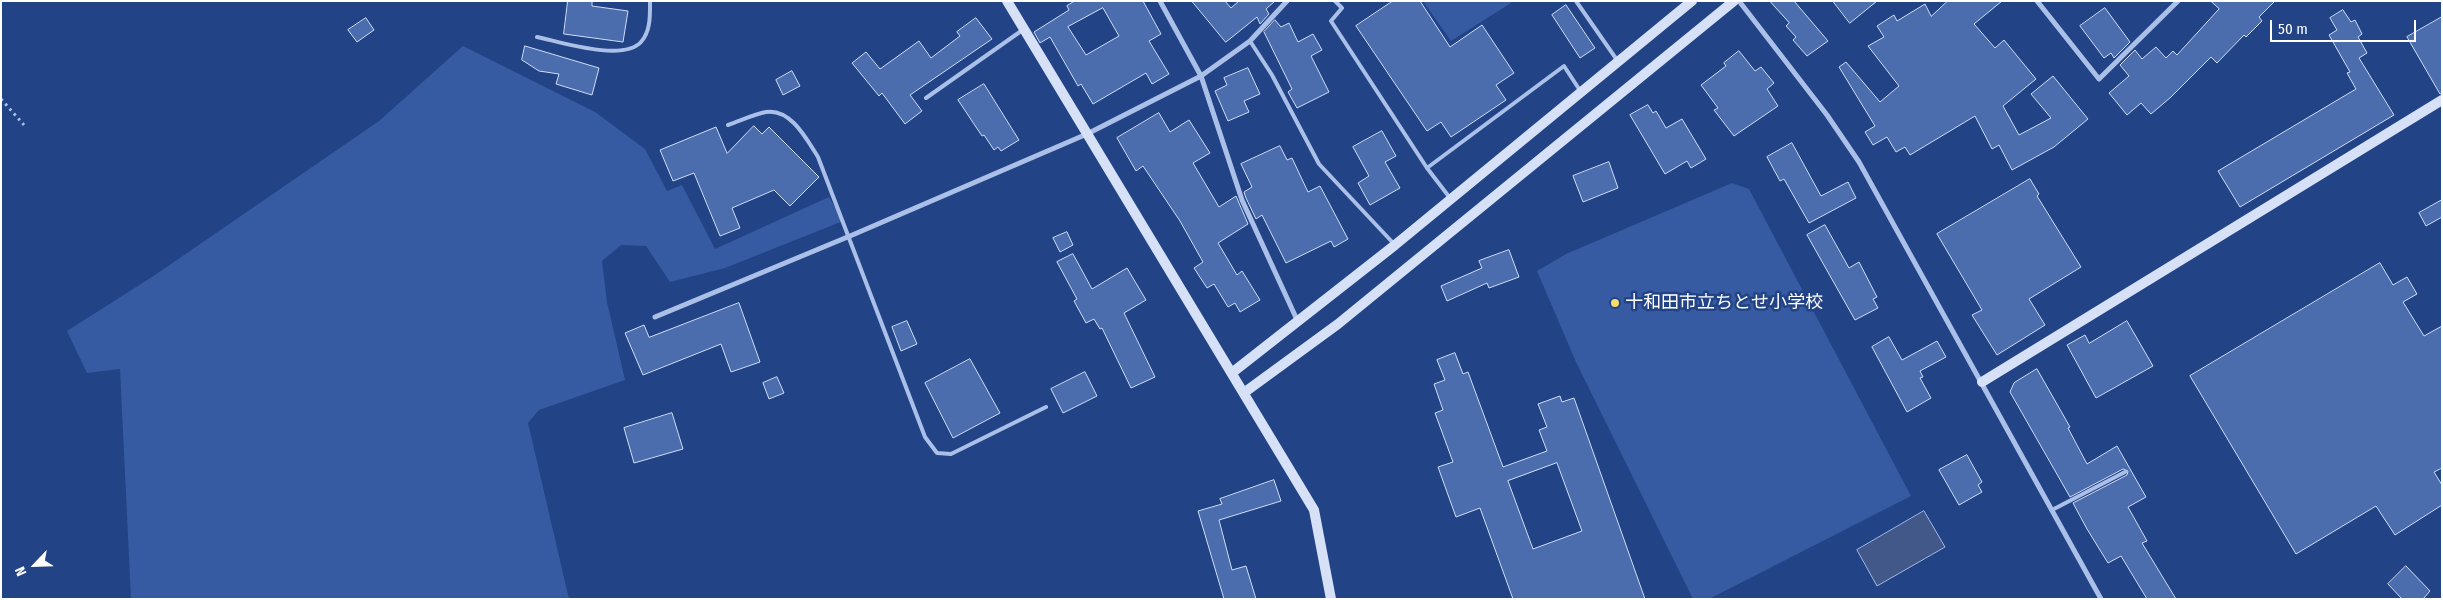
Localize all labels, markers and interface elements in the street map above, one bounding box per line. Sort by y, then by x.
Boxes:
scale bar [2273,10,2419,42]
text: 50 m [2278,20,2308,38]
place label: 十和田市立ちとせ小学校 [1625,292,1823,314]
marker: 十和田市立ちとせ小学校 [1609,297,1621,309]
north arrow [10,540,60,590]
text: N [11,564,30,579]

